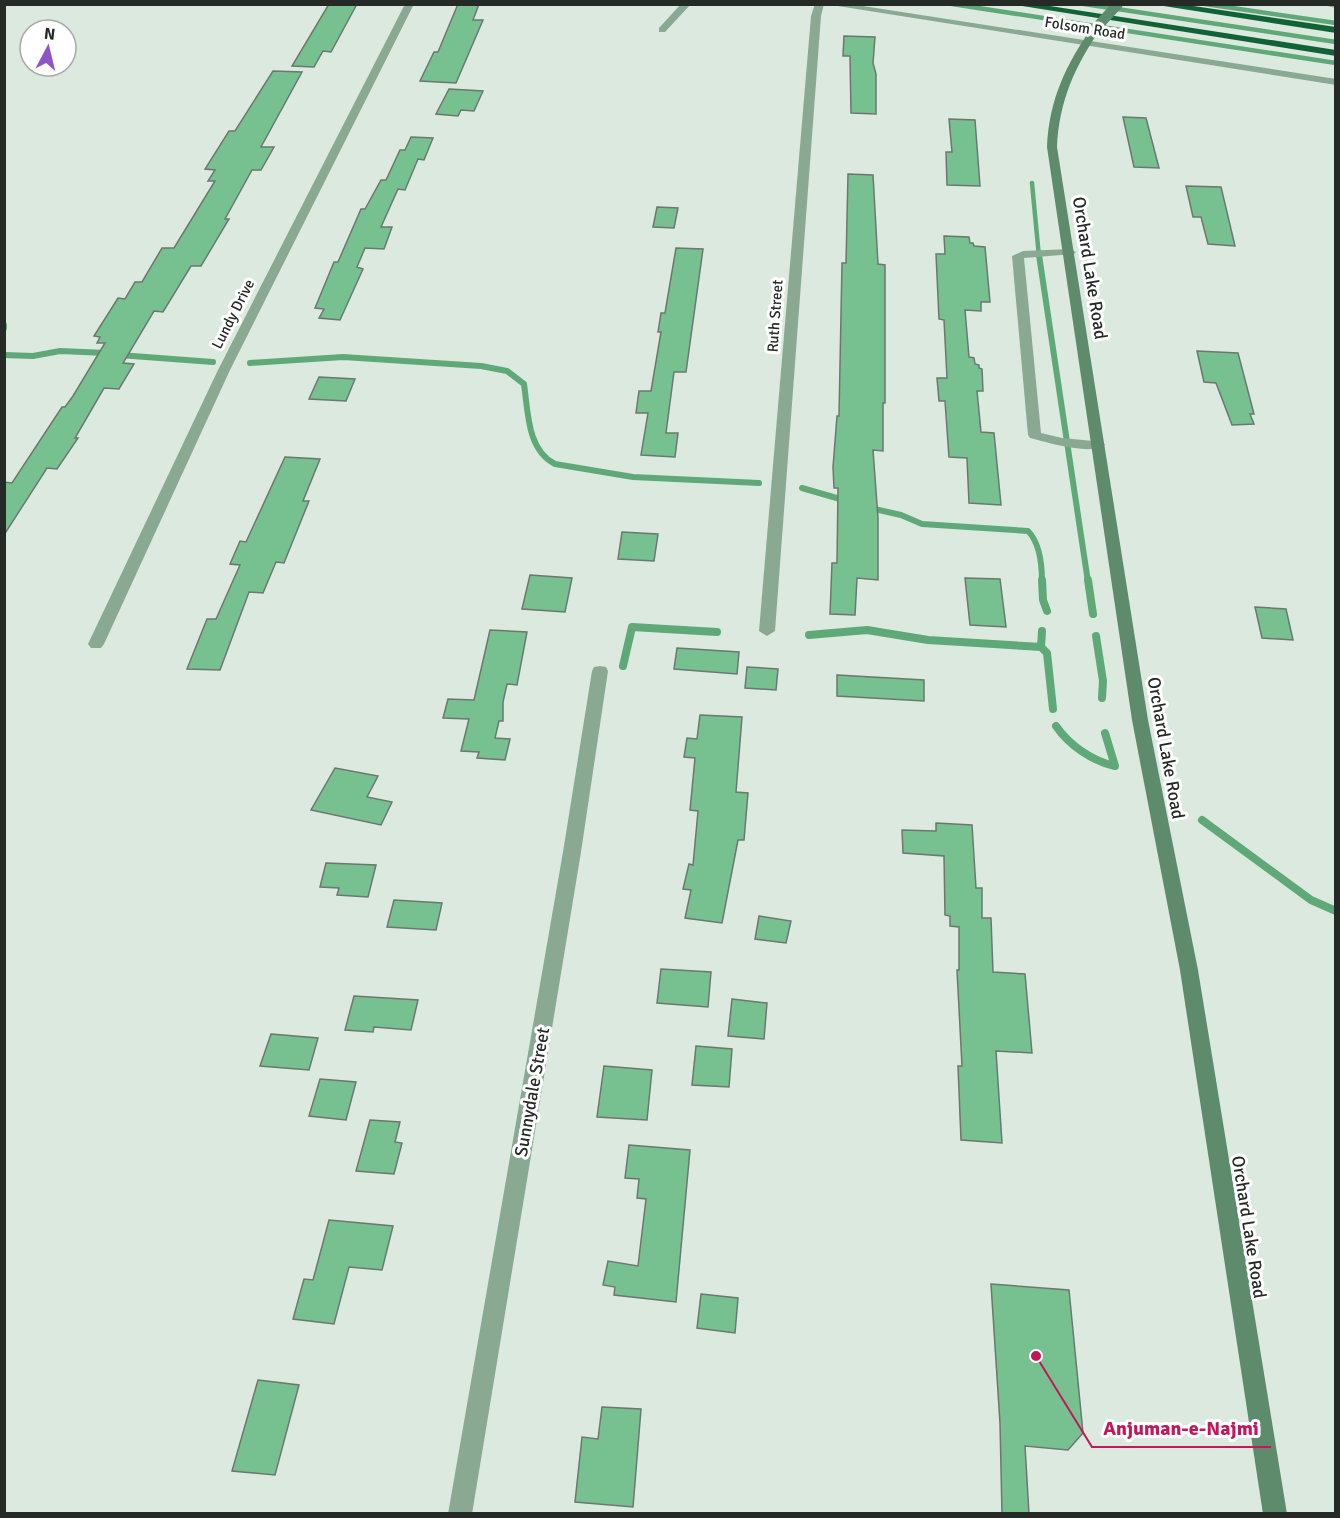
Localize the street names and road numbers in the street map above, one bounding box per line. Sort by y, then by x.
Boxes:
street label: Folsom Road [1043,13,1127,43]
street label: Orchard Lake Road [1068,195,1112,341]
street label: Lundy Drive [208,276,258,352]
street label: Ruth Street [763,279,787,353]
street label: Orchard Lake Road [1143,675,1189,821]
street label: Sunnydale Street [510,1026,554,1158]
street label: Orchard Lake Road [1227,1154,1271,1300]

